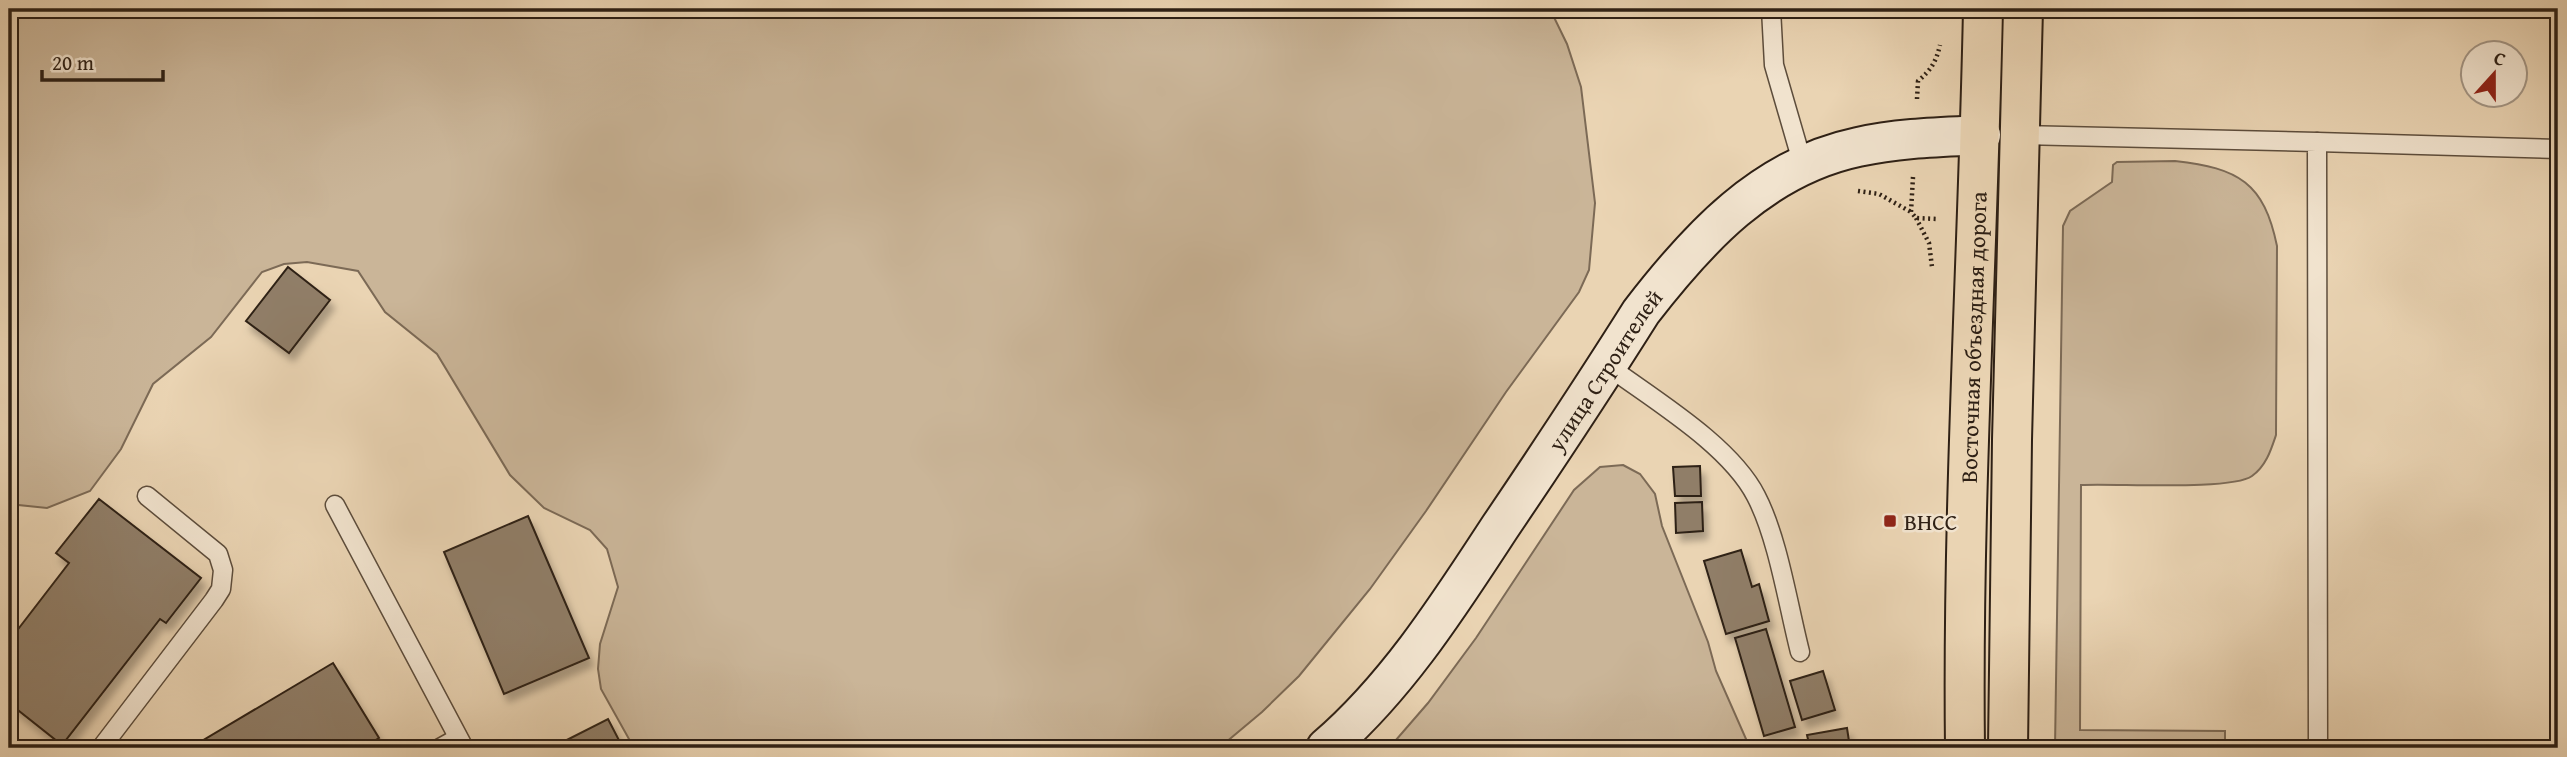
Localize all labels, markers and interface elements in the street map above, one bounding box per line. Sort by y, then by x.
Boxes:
scale bar [42,38,163,82]
north arrow [2458,38,2528,108]
text: С [2490,43,2510,73]
text: 20 m [52,47,94,78]
street label: Восточная объездная дорога [1951,191,1994,483]
street label: улица Строителей [1539,281,1670,458]
place label: ВНСС [1904,505,1957,538]
marker: ВНСС [1882,513,1898,529]

